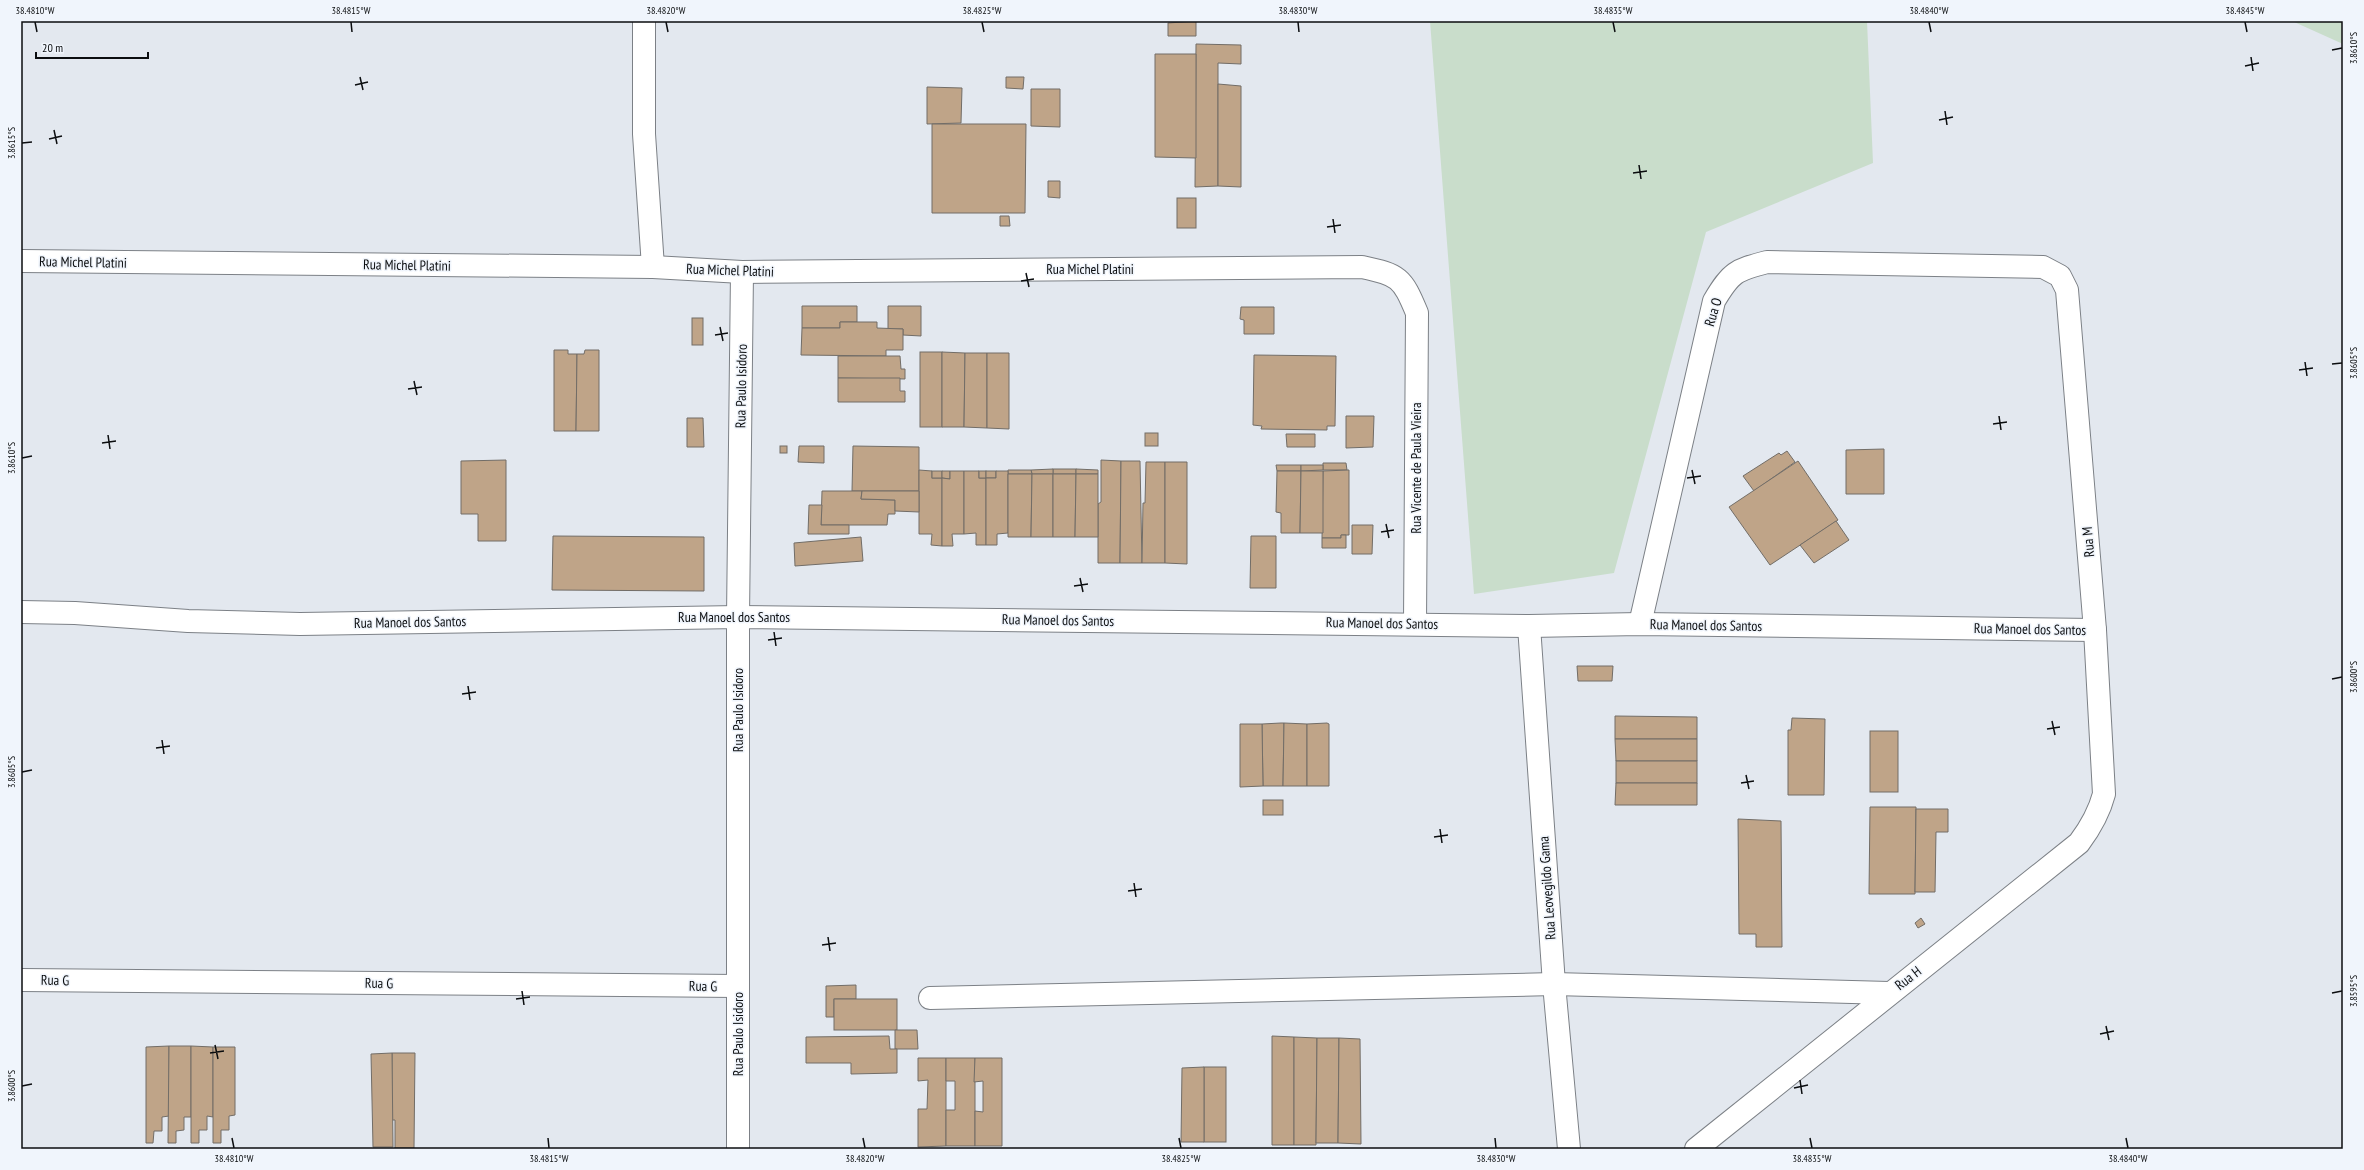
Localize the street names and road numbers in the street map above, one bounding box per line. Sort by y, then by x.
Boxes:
street label: Rua Michel Platini [39,252,127,272]
street label: Rua Michel Platini [363,255,451,275]
street label: Rua Michel Platini [686,259,774,281]
street label: Rua Michel Platini [1046,260,1134,278]
street label: Rua O [1700,295,1726,329]
street label: Rua Paulo Isidoro [731,344,751,428]
street label: Rua Vicente de Paula Vieira [1407,402,1425,534]
street label: Rua M [2078,526,2098,558]
street label: Rua Manoel dos Santos [678,608,790,626]
street label: Rua Manoel dos Santos [1002,610,1114,630]
street label: Rua Manoel dos Santos [354,612,466,632]
street label: Rua Manoel dos Santos [1326,613,1438,633]
street label: Rua Manoel dos Santos [1650,615,1762,635]
street label: Rua Manoel dos Santos [1974,619,2086,639]
street label: Rua Paulo Isidoro [729,668,747,752]
street label: Rua Leovegildo Gama [1534,836,1560,940]
street label: Rua H [1891,962,1925,994]
street label: Rua G [41,971,69,989]
street label: Rua G [365,974,393,992]
street label: Rua G [689,977,717,995]
street label: Rua Paulo Isidoro [729,992,747,1076]

